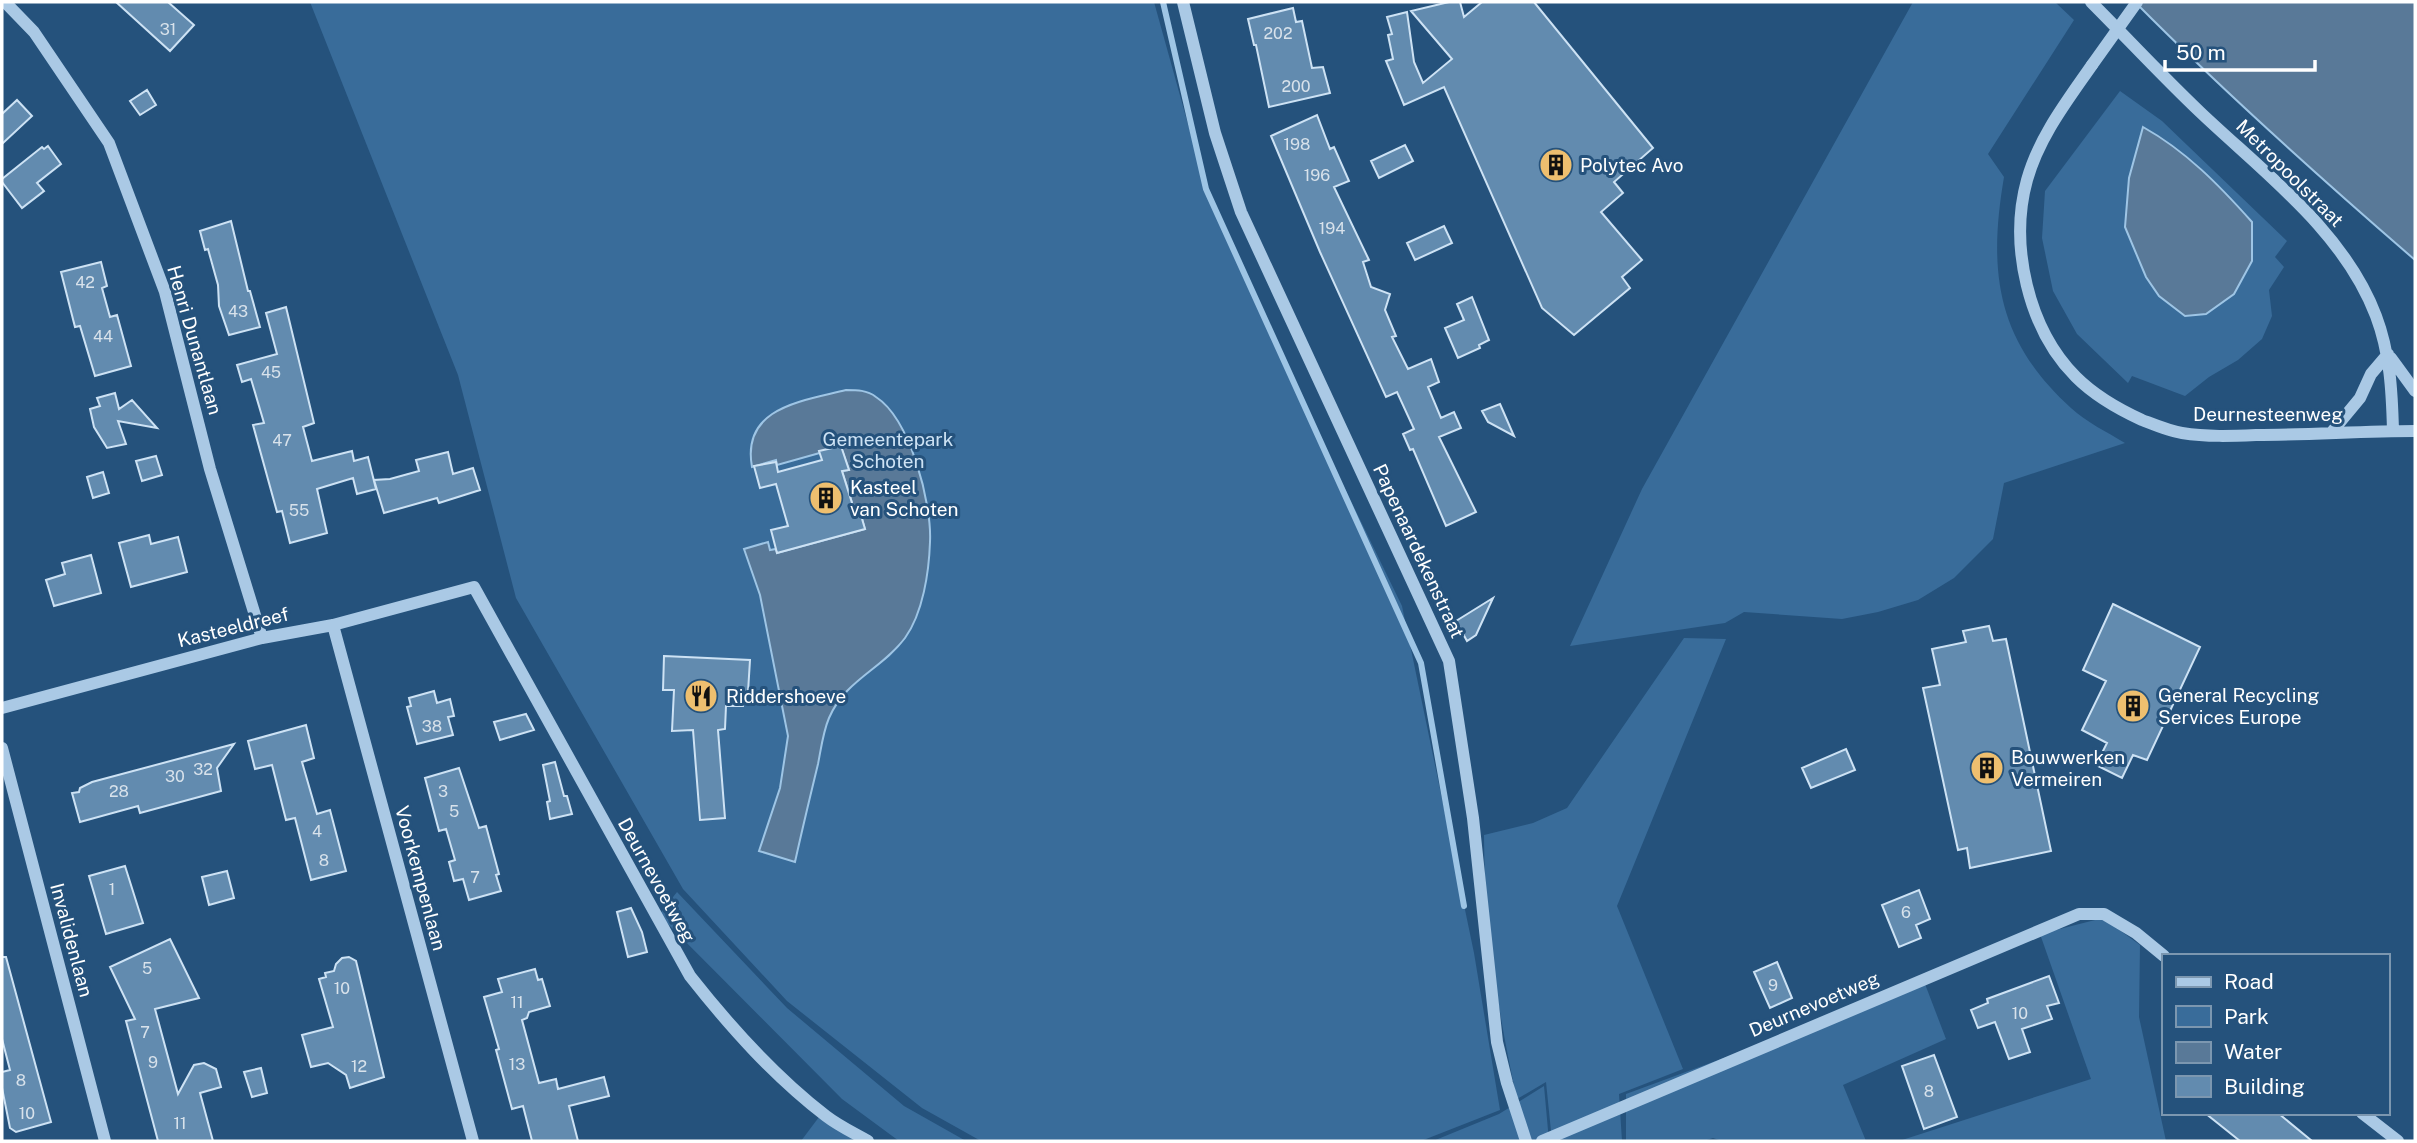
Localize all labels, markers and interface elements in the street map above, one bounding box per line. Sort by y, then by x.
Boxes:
house number: 31 [160,20,176,39]
house number: 202 [1264,24,1292,43]
scale bar [2165,28,2316,72]
text: 50 m [2176,40,2226,65]
house number: 200 [1281,77,1311,96]
street label: Metropoolstraat [2232,115,2348,231]
house number: 198 [1284,135,1310,154]
building icon: Polytec Avo [1537,146,1575,184]
place label: Polytec Avo [1580,154,1683,176]
house number: 196 [1304,166,1330,185]
house number: 194 [1319,219,1345,238]
street label: Henri Dunantlaan [163,263,227,417]
house number: 42 [75,273,95,292]
house number: 43 [228,302,248,321]
house number: 44 [93,327,113,346]
house number: 45 [261,363,281,382]
street label: Deurnesteenweg [2193,403,2343,425]
park label: Gemeentepark Schoten [823,428,954,472]
house number: 47 [272,431,292,450]
street label: Papenaardekenstraat [1369,460,1469,642]
place label: Kasteel van Schoten [850,476,959,520]
building icon: Kasteel van Schoten [807,479,845,517]
house number: 55 [289,501,309,520]
street label: Kasteeldreef [175,603,291,651]
restaurant icon: Riddershoeve [682,677,720,715]
place label: General Recycling Services Europe [2158,684,2320,728]
place label: Riddershoeve [726,685,846,707]
building icon: General Recycling Services Europe [2114,687,2152,725]
house number: 38 [422,717,442,736]
place label: Bouwwerken Vermeiren [2011,746,2125,790]
building icon: Bouwwerken Vermeiren [1968,749,2006,787]
house number: 32 [193,760,213,779]
house number: 30 [165,767,185,786]
house number: 28 [109,782,129,801]
house number: 3 [438,782,448,801]
house number: 5 [449,802,459,821]
street label: Voorkempenlaan [391,803,451,953]
street label: Deurnevoetweg [614,814,700,946]
house number: 4 [312,822,322,841]
house number: 8 [319,851,329,870]
house number: 7 [470,868,480,887]
house number: 1 [109,880,115,899]
street label: Invalidenlaan [46,881,98,999]
house number: 6 [1901,903,1911,922]
legend [2162,954,2389,1115]
house number: 5 [142,959,152,978]
street label: Deurnevoetweg [1746,967,1882,1041]
text: Road [2224,969,2274,994]
house number: 9 [1768,976,1778,995]
house number: 10 [334,979,350,998]
house number: 11 [510,993,524,1012]
house number: 10 [2012,1004,2028,1023]
text: Park [2224,1004,2269,1029]
house number: 7 [140,1023,150,1042]
text: Water [2224,1039,2282,1064]
house number: 9 [148,1053,158,1072]
house number: 13 [509,1055,525,1074]
house number: 12 [351,1057,367,1076]
house number: 8 [16,1071,26,1090]
text: Building [2224,1074,2305,1099]
house number: 8 [1924,1082,1934,1101]
house number: 10 [19,1104,35,1123]
house number: 11 [173,1114,187,1133]

